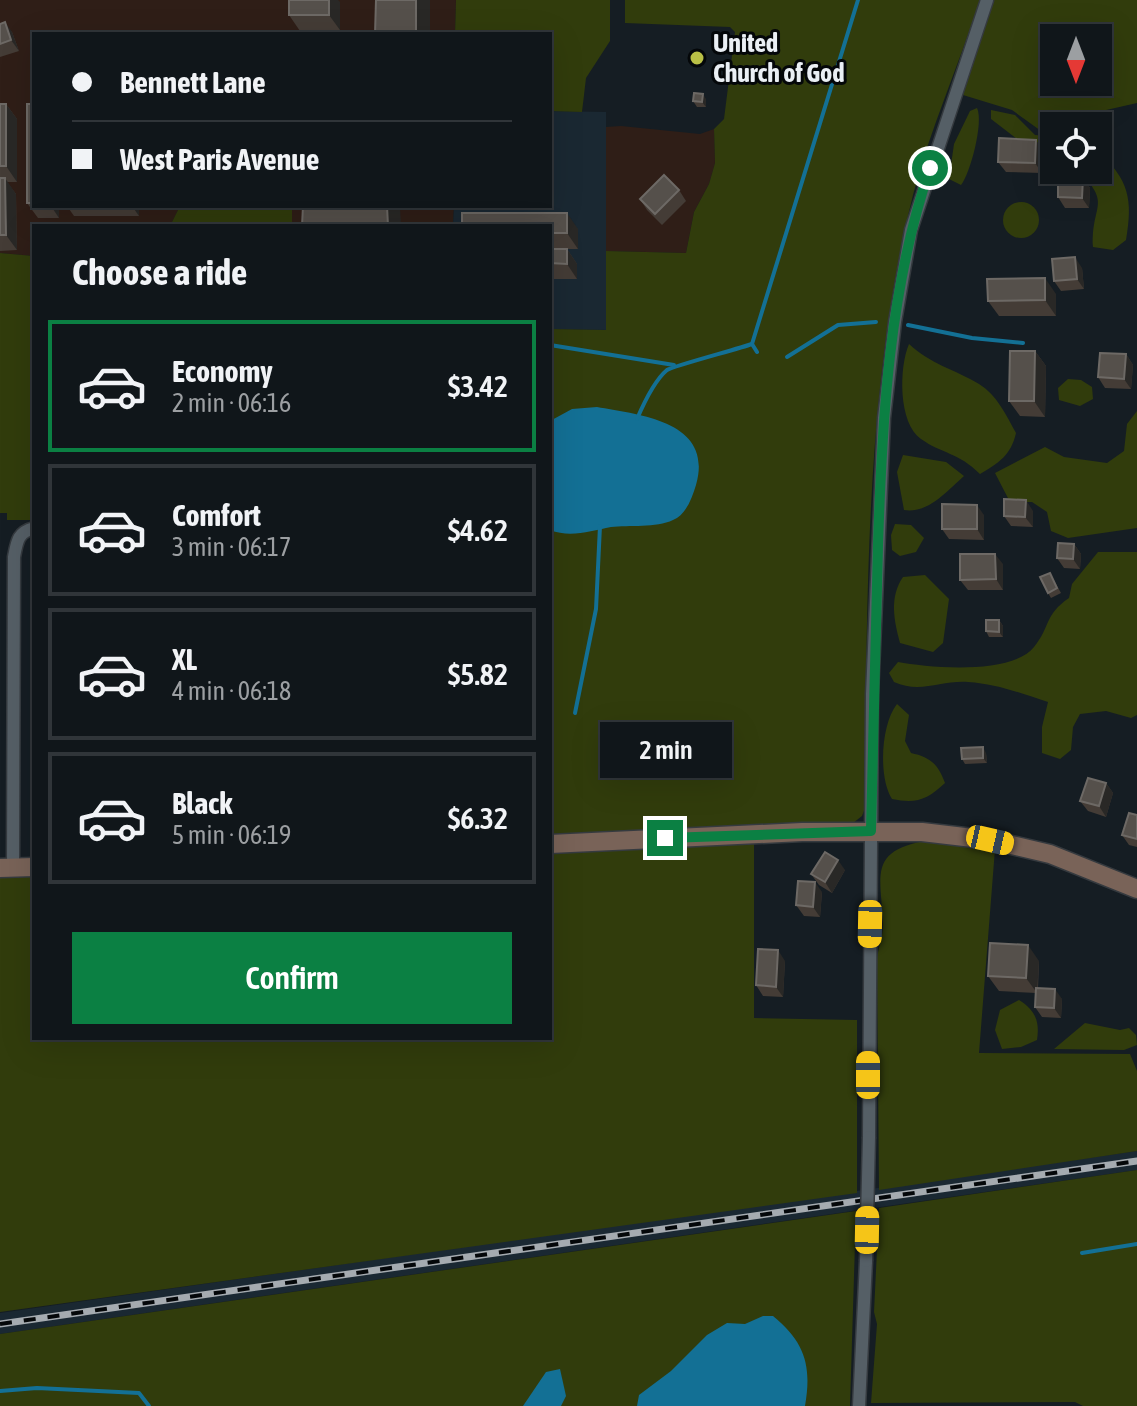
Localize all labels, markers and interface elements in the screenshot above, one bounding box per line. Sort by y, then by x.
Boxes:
north arrow [1040,24,1112,96]
map controls [1040,24,1112,184]
place label: United Church of God [713,28,845,88]
marker: United Church of God [688,49,706,67]
text: Bennett Lane [120,65,266,99]
button: locate [1040,112,1112,184]
text: West Paris Avenue [120,142,319,176]
route start [912,150,948,186]
text: Choose a ride [72,251,247,293]
icon: car [76,350,148,422]
text: Economy [172,354,273,388]
text: $3.42 [448,369,508,403]
text: 2 min · 06:16 [172,388,291,418]
icon: car [76,494,148,566]
text: Comfort [172,498,261,532]
text: $4.62 [448,513,508,547]
text: 3 min · 06:17 [172,532,291,562]
icon: car [76,638,148,710]
text: XL [172,642,197,676]
text: $5.82 [448,657,508,691]
text: 4 min · 06:18 [172,676,291,706]
callout: 2 min [599,722,731,778]
text: 2 min [639,735,693,765]
icon: car [76,782,148,854]
text: Black [172,786,232,820]
text: $6.32 [448,801,508,835]
text: 5 min · 06:19 [172,820,291,850]
route end [647,820,683,856]
car [964,823,1016,857]
car [858,900,882,948]
button: Confirm [72,932,512,1024]
car [856,1051,880,1099]
car [855,1206,879,1254]

